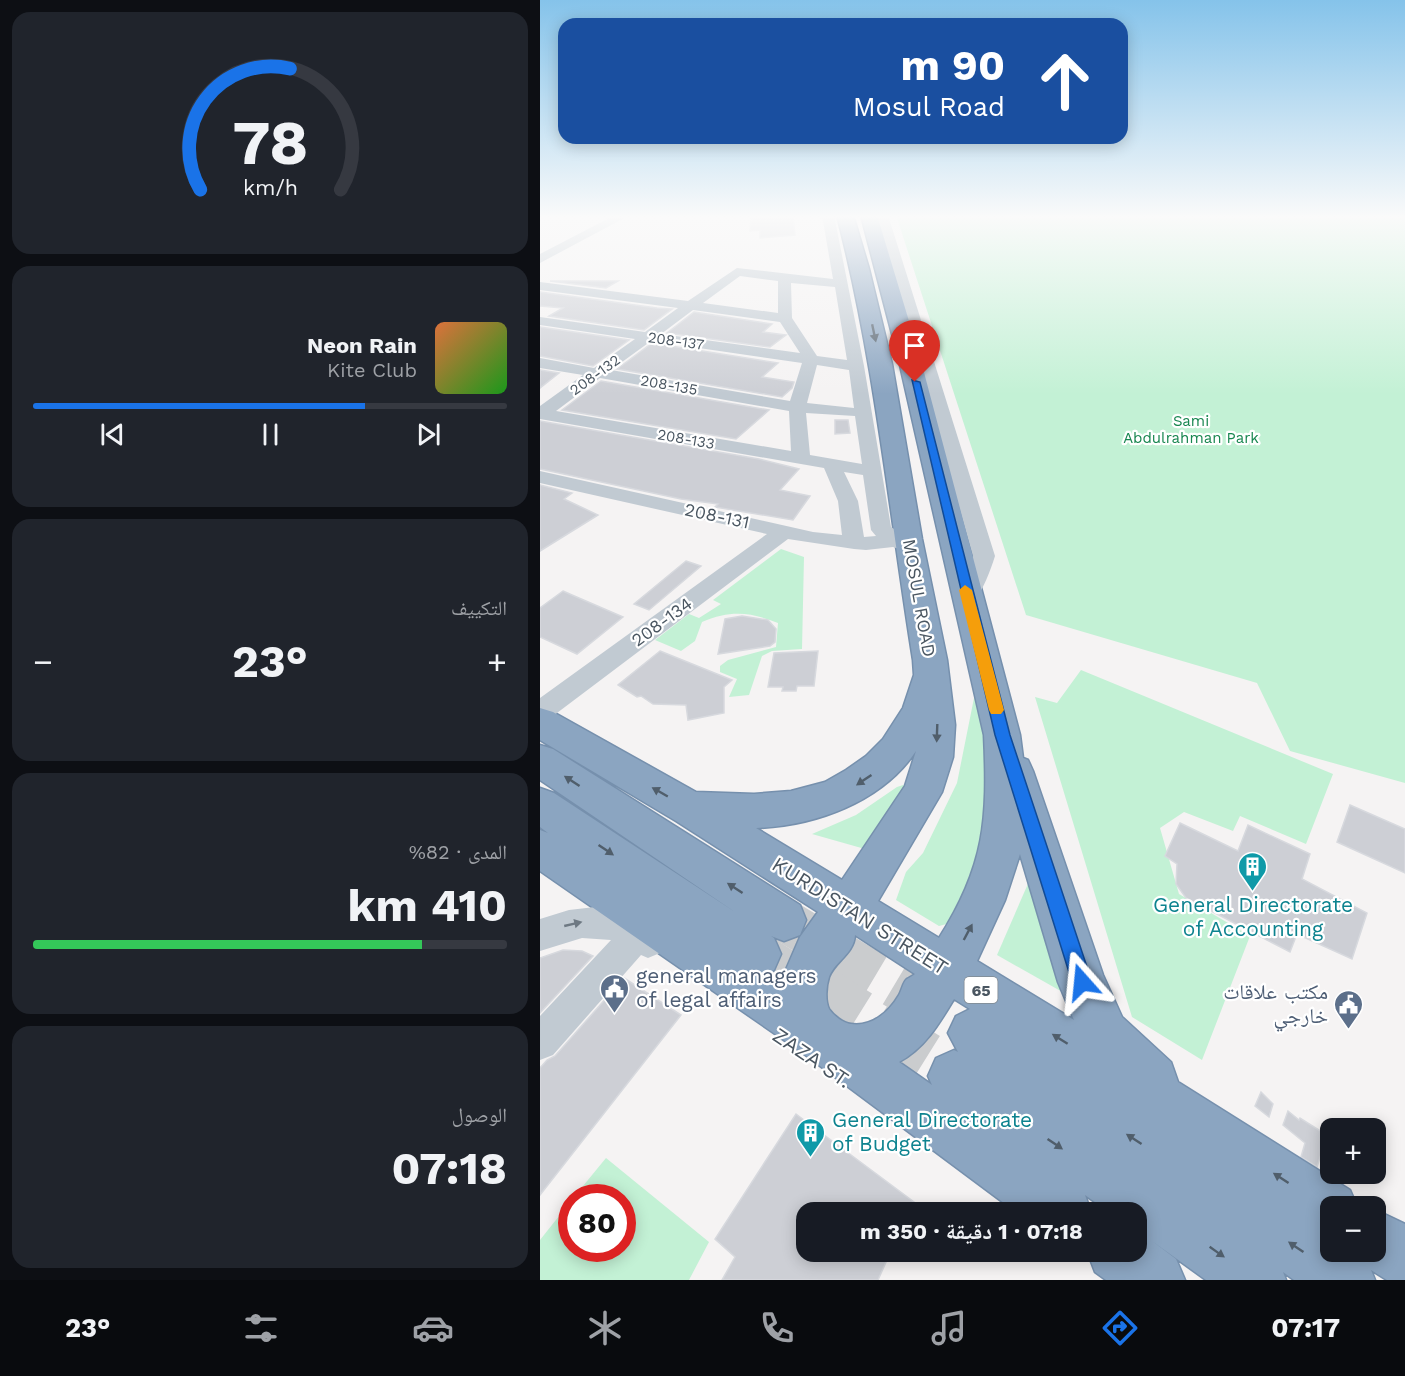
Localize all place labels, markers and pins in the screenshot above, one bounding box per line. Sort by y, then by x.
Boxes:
pin [889,320,940,382]
building icon: General Directorate of Accounting [1237,850,1269,892]
place label: General Directorate of Accounting [1153,892,1353,941]
place label: general managers of legal affairs [636,963,817,1012]
public building icon: general managers of legal affairs [599,972,631,1014]
place label: مكتب علاقات خارجي [1223,979,1328,1032]
public building icon: مكتب علاقات خارجي [1333,988,1365,1030]
place label: General Directorate of Budget [832,1107,1032,1156]
building icon: General Directorate of Budget [795,1116,827,1158]

